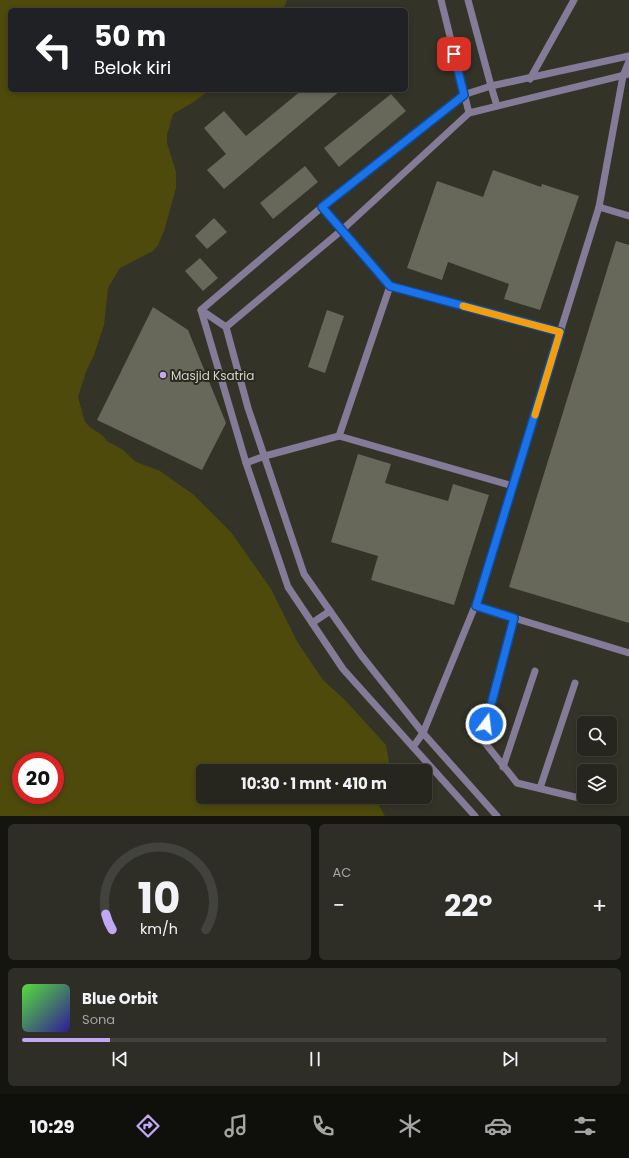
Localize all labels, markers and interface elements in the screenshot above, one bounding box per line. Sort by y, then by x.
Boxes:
text: 50 m [94,17,166,56]
icon: left [28,24,80,76]
pin [437,37,471,71]
icon: arrive [443,43,465,65]
text: Belok kiri [94,55,171,80]
place label: Masjid Ksatria [171,367,254,384]
marker: Masjid Ksatria [158,370,168,380]
position arrow [465,703,507,745]
map controls [577,716,617,804]
button: search [577,716,617,756]
speed limit sign: 20 [12,752,64,804]
button: layers [577,764,617,804]
text: 10:30 · 1 mnt · 410 m [241,773,387,794]
text: AC [333,863,351,882]
text: 10 [138,869,181,928]
text: 22° [444,884,492,927]
text: − [333,890,345,921]
text: + [592,890,607,921]
text: km/h [140,919,178,939]
text: Blue Orbit [82,988,158,1009]
text: Sona [82,1010,115,1029]
icon: previous [109,1048,131,1070]
icon: pause [304,1048,326,1070]
icon: next [499,1048,521,1070]
icon: directions [134,1112,162,1140]
icon: music [222,1112,250,1140]
icon: phone [309,1112,337,1140]
icon: climate [396,1112,424,1140]
icon: car [484,1112,512,1140]
icon: filters [571,1112,599,1140]
text: 10:29 [30,1114,75,1139]

